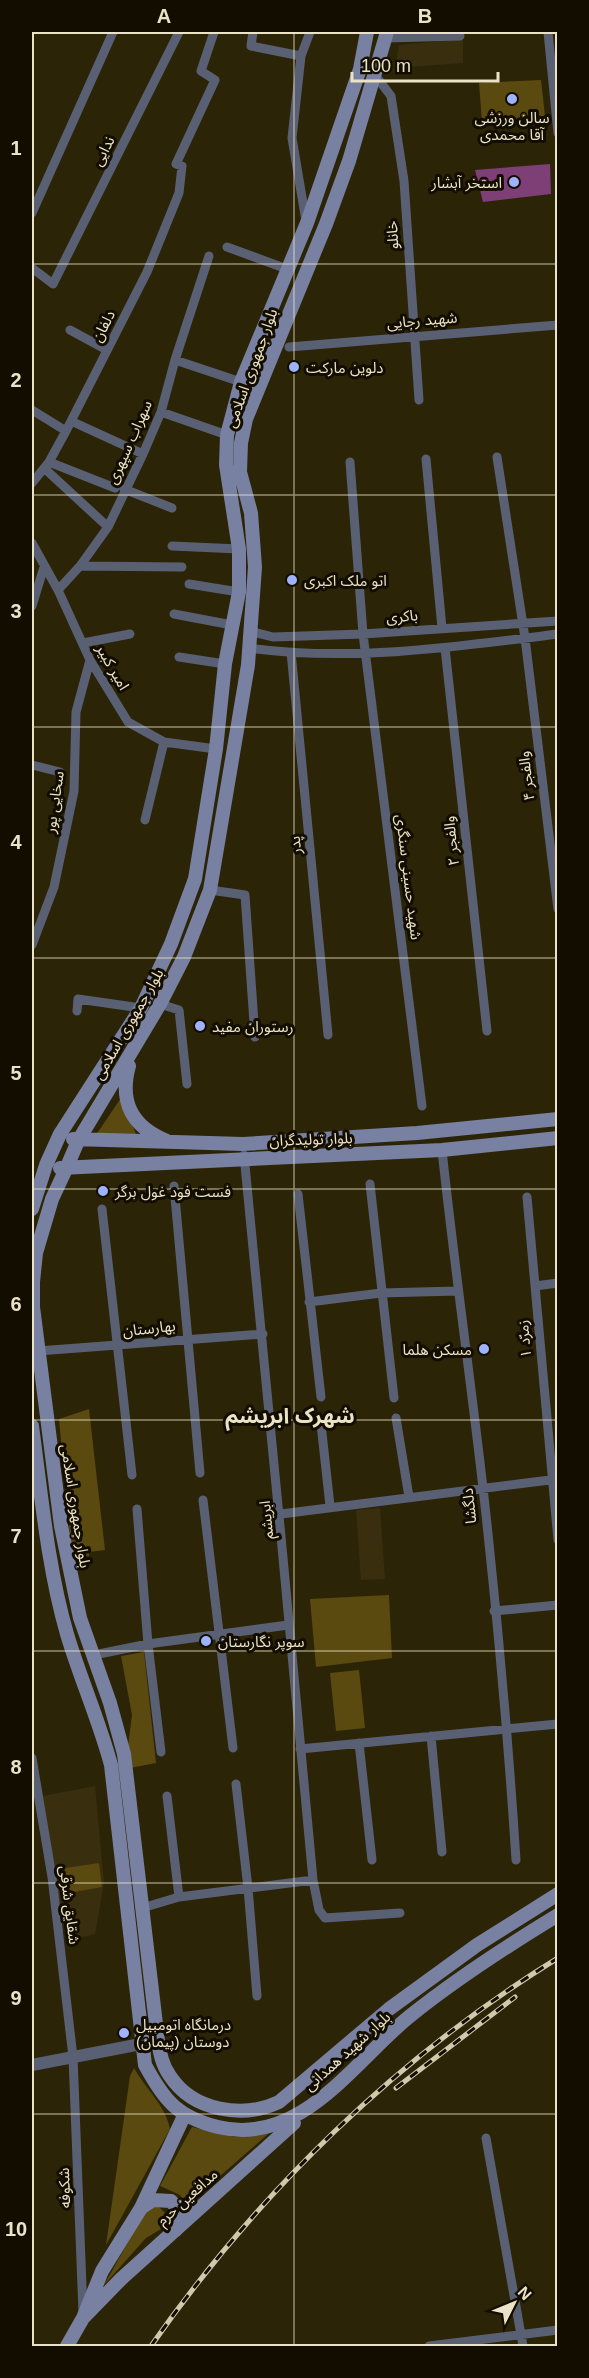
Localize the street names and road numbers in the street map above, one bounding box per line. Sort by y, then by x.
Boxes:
street label: ندایی [88,133,119,169]
street label: خانلو [383,220,402,250]
street label: بلوار جمهوری اسلامی [222,306,281,430]
street label: دلفان [88,307,119,345]
street label: شهید رجایی [386,308,458,333]
street label: سهراب سپهری [103,397,157,487]
street label: باکری [385,606,419,627]
street label: امیر کبیر [92,640,133,693]
street label: والفجر ۴ [515,750,538,802]
street label: سخایی پور [41,770,69,835]
street label: شهید حسینی سنگری [392,813,425,941]
street label: والفجر ۲ [440,815,463,867]
street label: پدر [286,835,306,856]
street label: بلوار جمهوری اسلامی [89,965,168,1083]
street label: بلوار تولیدگران [269,1129,353,1150]
street label: بهارستان [122,1317,176,1340]
street label: زمرّد ۱ [514,1319,535,1359]
street label: بلوار جمهوری اسلامی [57,1443,94,1569]
street label: دلگشا [459,1487,479,1525]
street label: ابریشم [256,1500,279,1540]
street label: شقایق شرقی [55,1865,83,1946]
street label: بلوار شهید همدانی [300,2008,394,2095]
street label: مدافعین حرم [153,2165,223,2231]
street label: شکوفه [55,2167,74,2209]

